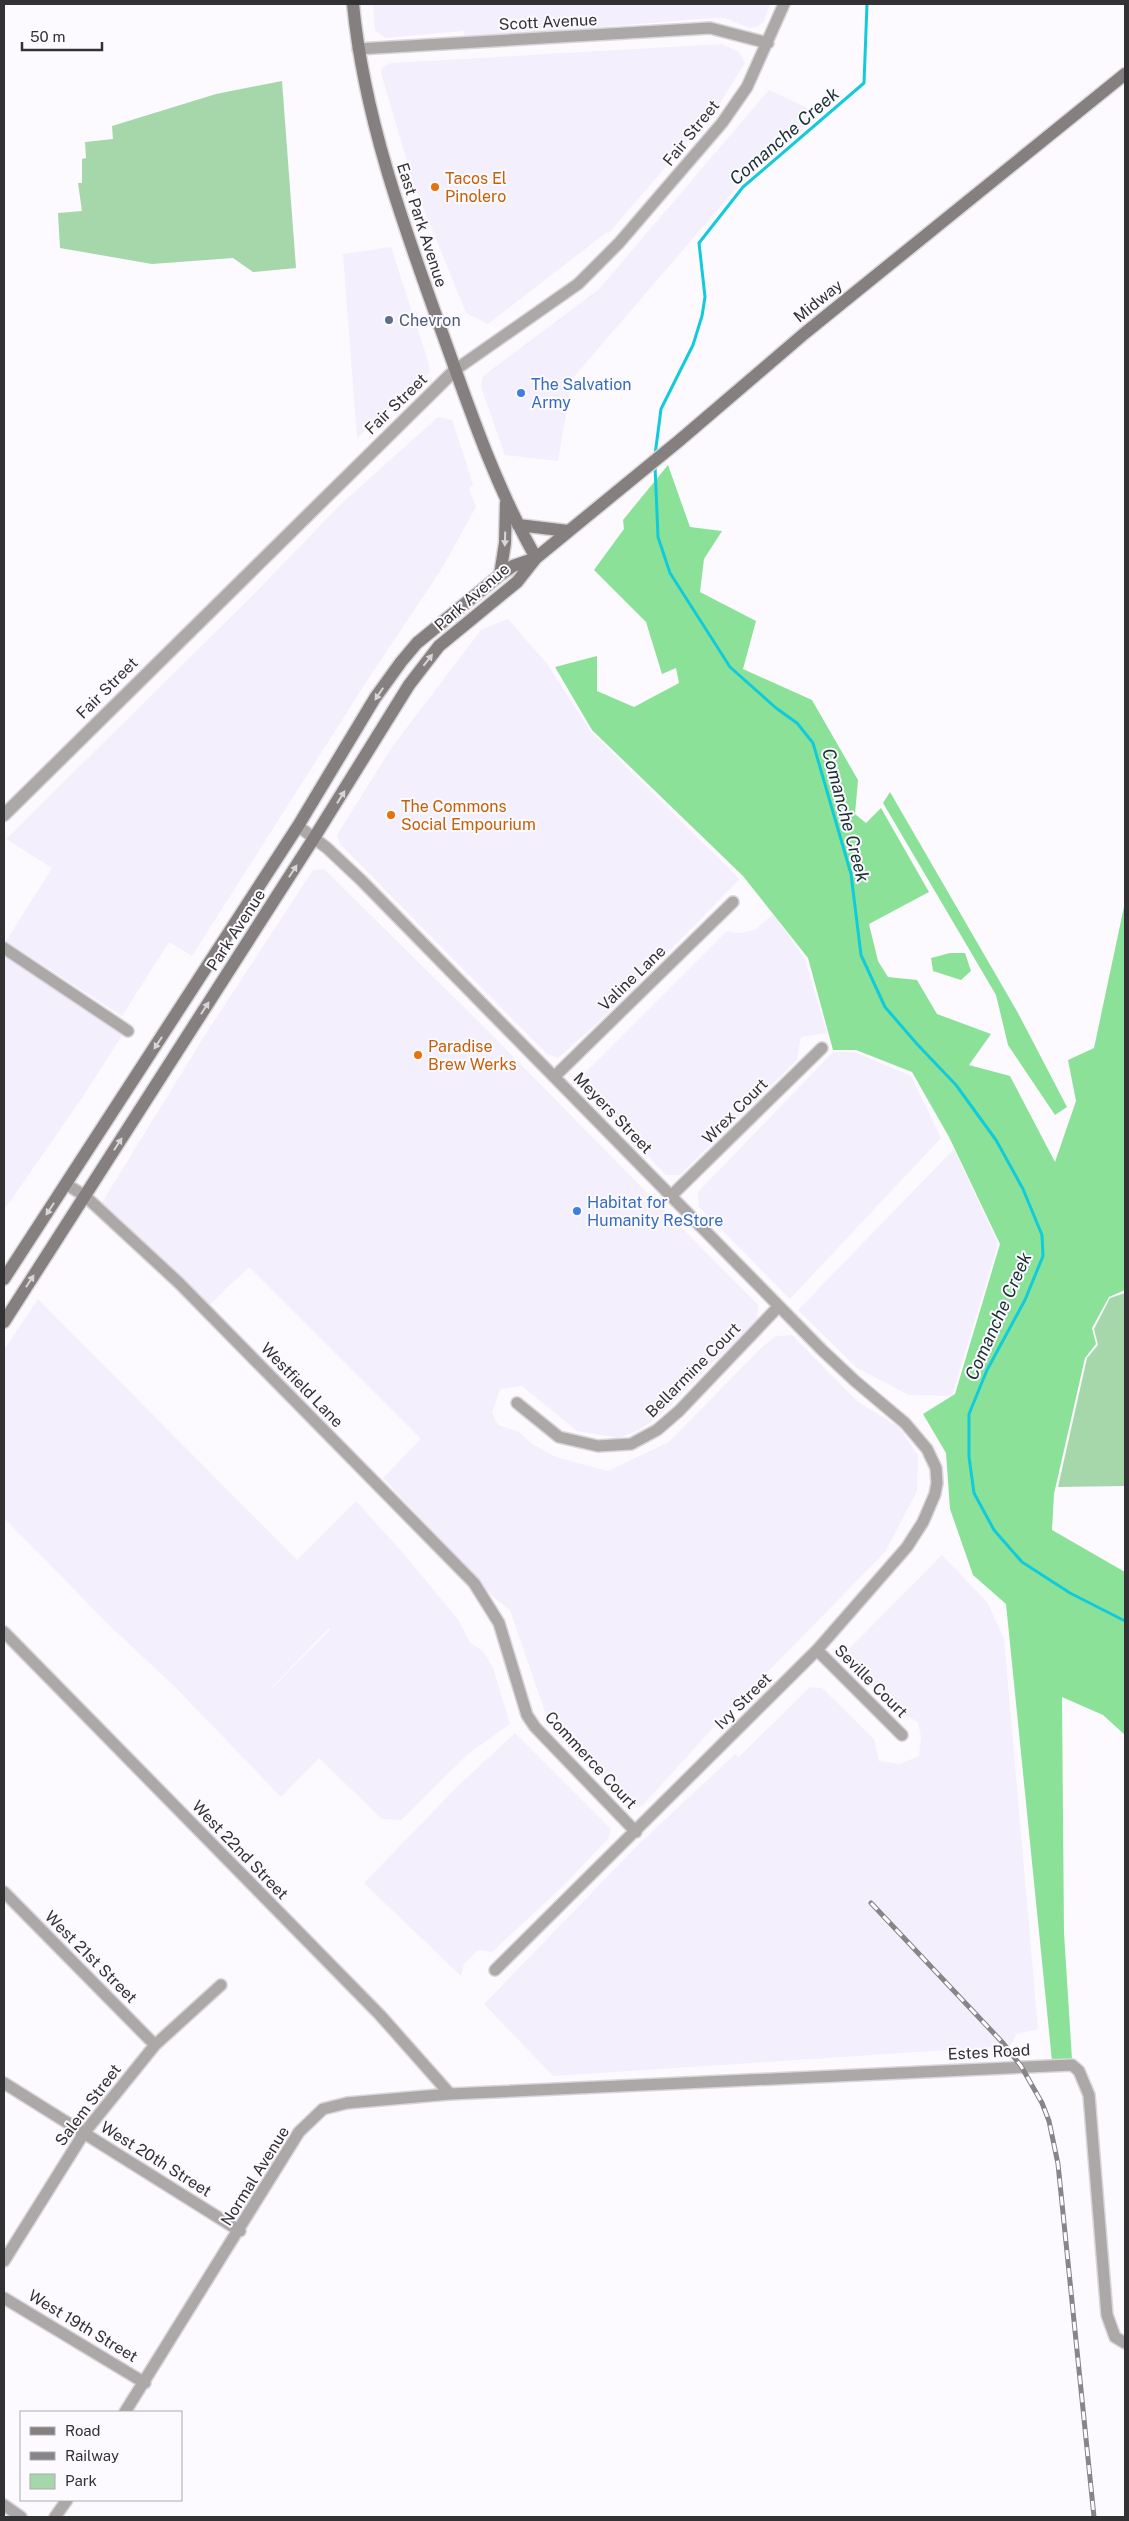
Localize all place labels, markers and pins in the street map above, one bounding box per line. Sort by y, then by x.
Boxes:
place label: Tacos El Pinolero [445,169,507,206]
marker: Tacos El Pinolero [429,181,441,193]
place label: Chevron [399,311,461,330]
marker: Chevron [383,314,395,326]
place label: The Salvation Army [531,375,631,412]
marker: The Salvation Army [515,387,527,399]
place label: The Commons Social Empourium [401,797,536,834]
marker: The Commons Social Empourium [385,809,397,821]
place label: Paradise Brew Werks [428,1037,517,1074]
marker: Paradise Brew Werks [412,1049,424,1061]
place label: Habitat for Humanity ReStore [587,1193,723,1230]
marker: Habitat for Humanity ReStore [571,1205,583,1217]

